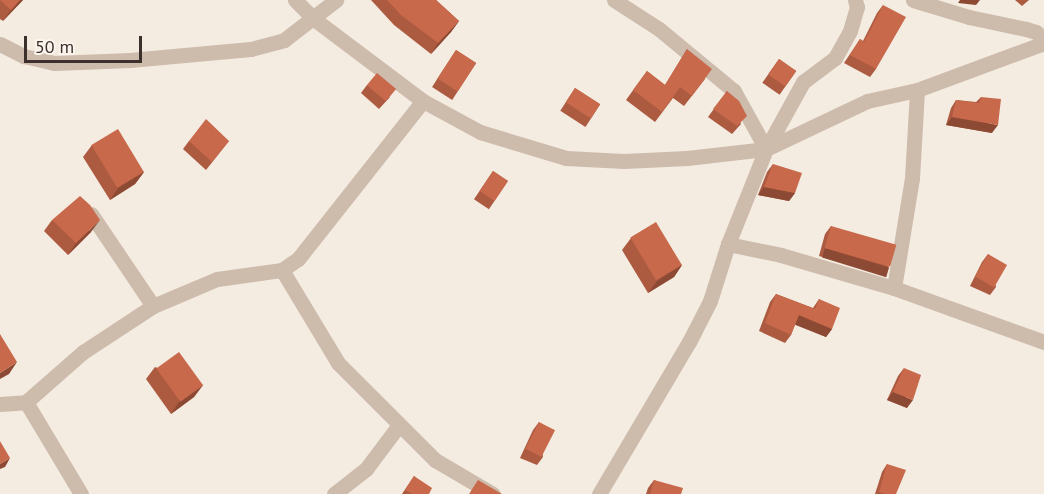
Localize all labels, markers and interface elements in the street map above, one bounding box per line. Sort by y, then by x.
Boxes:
scale bar [27,24,146,62]
text: 50 m [35,35,74,58]

